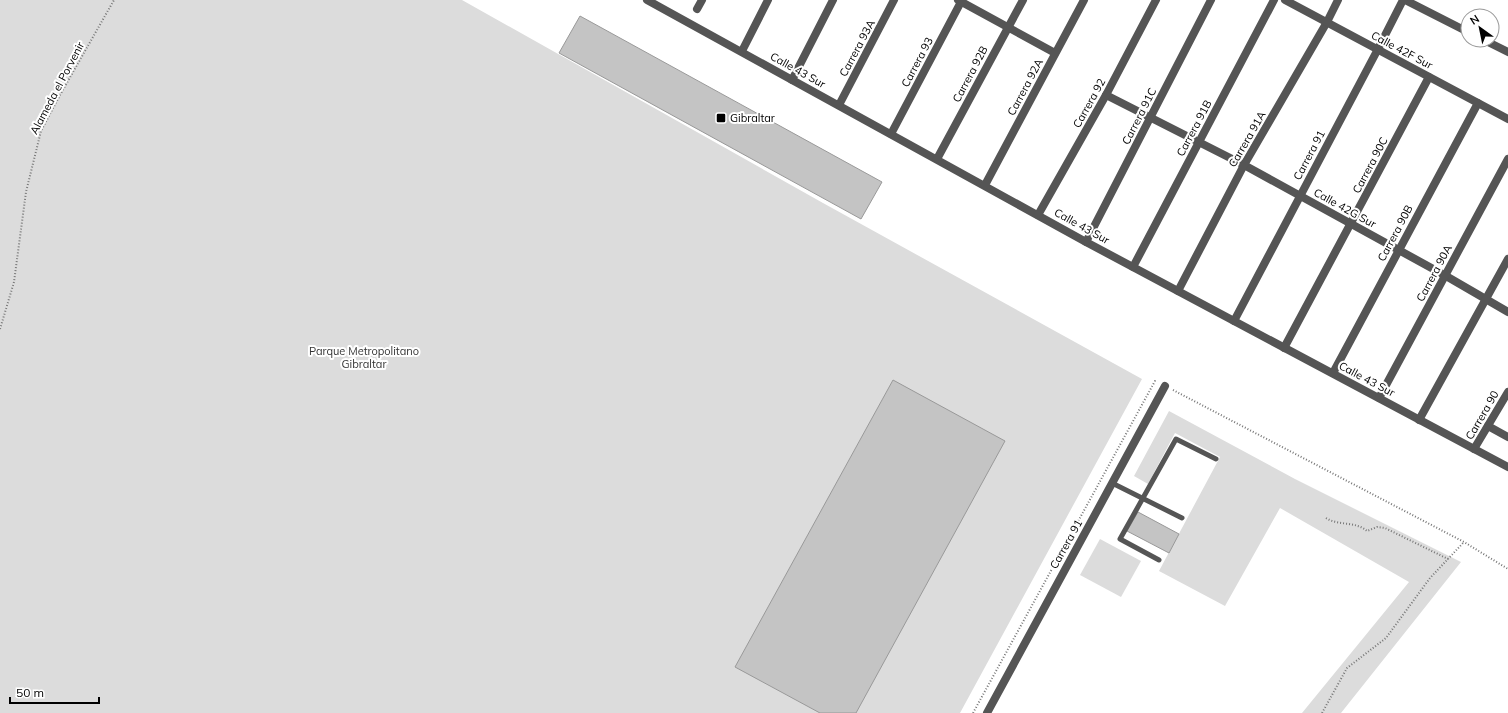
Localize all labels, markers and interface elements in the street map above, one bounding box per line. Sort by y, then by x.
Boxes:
north arrow [1460,8,1500,48]
text: N [1467,11,1482,28]
street label: Carrera 93A [836,17,878,79]
street label: Calle 42F Sur [1369,28,1435,72]
street label: Carrera 93 [898,35,936,89]
street label: Alameda el Porvenir [27,39,87,137]
street label: Carrera 92B [949,43,991,105]
street label: Calle 43 Sur [768,49,828,91]
street label: Carrera 92A [1004,56,1046,118]
street label: Carrera 92 [1070,75,1109,130]
street label: Carrera 91C [1119,85,1159,147]
street label: Carrera 91B [1173,97,1215,159]
street label: Carrera 91A [1225,108,1269,170]
place label: Gibraltar [730,111,775,125]
marker: Gibraltar [715,112,727,124]
street label: Carrera 91 [1290,128,1328,182]
street label: Carrera 90C [1349,134,1391,196]
street label: Calle 42G Sur [1311,185,1379,231]
street label: Carrera 90B [1374,202,1416,264]
street label: Calle 43 Sur [1052,205,1112,247]
street label: Carrera 90A [1413,242,1455,304]
park label: Parque Metropolitano Gibraltar [309,344,419,371]
street label: Calle 43 Sur [1337,358,1397,400]
street label: Carrera 90 [1462,388,1502,442]
street label: Carrera 91 [1047,517,1085,571]
scale bar [10,679,99,705]
text: 50 m [16,685,44,700]

